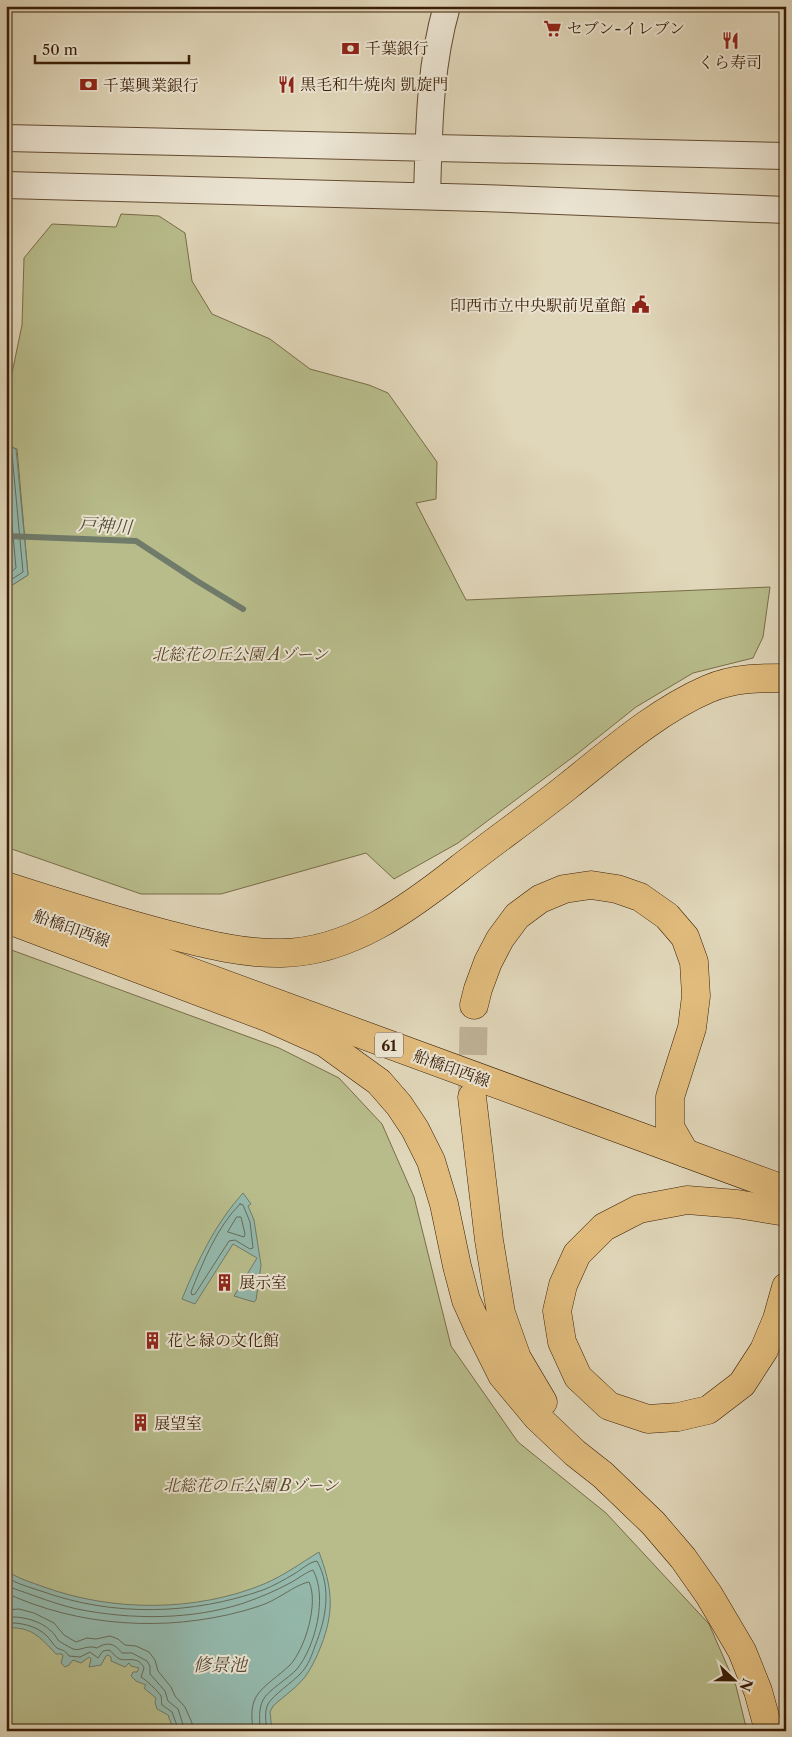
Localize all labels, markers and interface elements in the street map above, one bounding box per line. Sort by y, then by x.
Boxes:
supermarket icon: セブン-イレブン [543,18,563,38]
place label: セブン-イレブン [567,18,685,38]
restaurant icon: くら寿司 [720,31,740,51]
scale bar [35,32,189,64]
bank icon: 千葉銀行 [341,38,361,58]
place label: 千葉銀行 [365,38,429,58]
text: 50 m [42,40,78,59]
place label: くら寿司 [698,52,762,72]
restaurant icon: 黒毛和牛焼肉 凱旋門 [276,74,296,94]
place label: 黒毛和牛焼肉 凱旋門 [300,74,448,94]
bank icon: 千葉興業銀行 [79,75,99,95]
place label: 千葉興業銀行 [103,75,199,95]
place label: 印西市立中央駅前児童館 [450,295,626,315]
public building icon: 印西市立中央駅前児童館 [630,295,650,315]
water label: 戸神川 [77,513,135,539]
park label: 北総花の丘公園 Aゾーン [152,644,329,664]
street label: 船橋印西線 [31,905,113,951]
road number: 61 [375,1032,403,1058]
street label: 船橋印西線 [411,1045,493,1091]
building icon: 展示室 [215,1272,235,1292]
place label: 展示室 [239,1272,287,1292]
building icon: 花と緑の文化館 [143,1330,163,1350]
place label: 花と緑の文化館 [167,1330,279,1350]
building icon: 展望室 [130,1413,150,1433]
place label: 展望室 [154,1413,202,1433]
park label: 北総花の丘公園 Bゾーン [163,1475,340,1495]
water label: 修景池 [193,1654,249,1676]
north arrow [710,1654,760,1704]
text: N [735,1676,757,1694]

